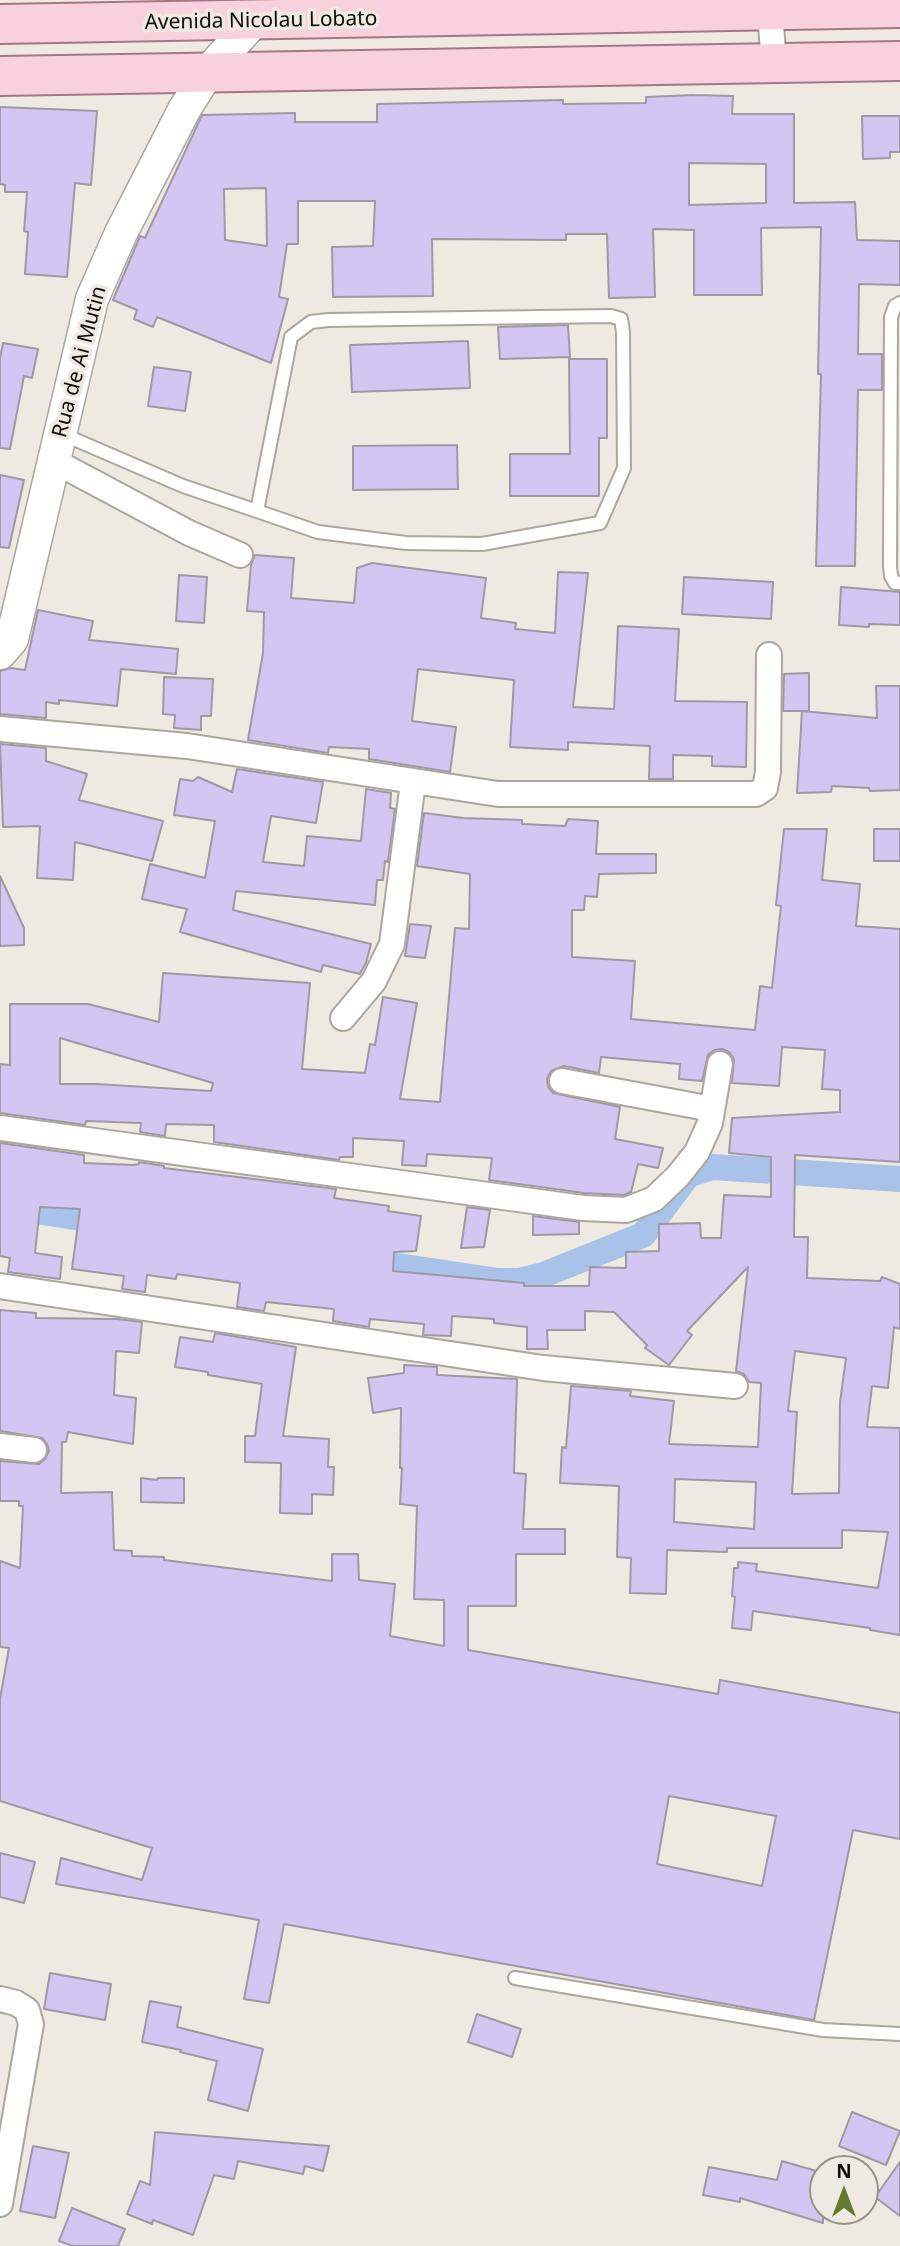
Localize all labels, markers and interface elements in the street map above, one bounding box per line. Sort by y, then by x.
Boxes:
street label: Avenida Nicolau Lobato [144,6,378,36]
street label: Rua de Ai Mutin [48,283,112,441]
north arrow [809,2155,879,2225]
text: N [836,2158,852,2184]

